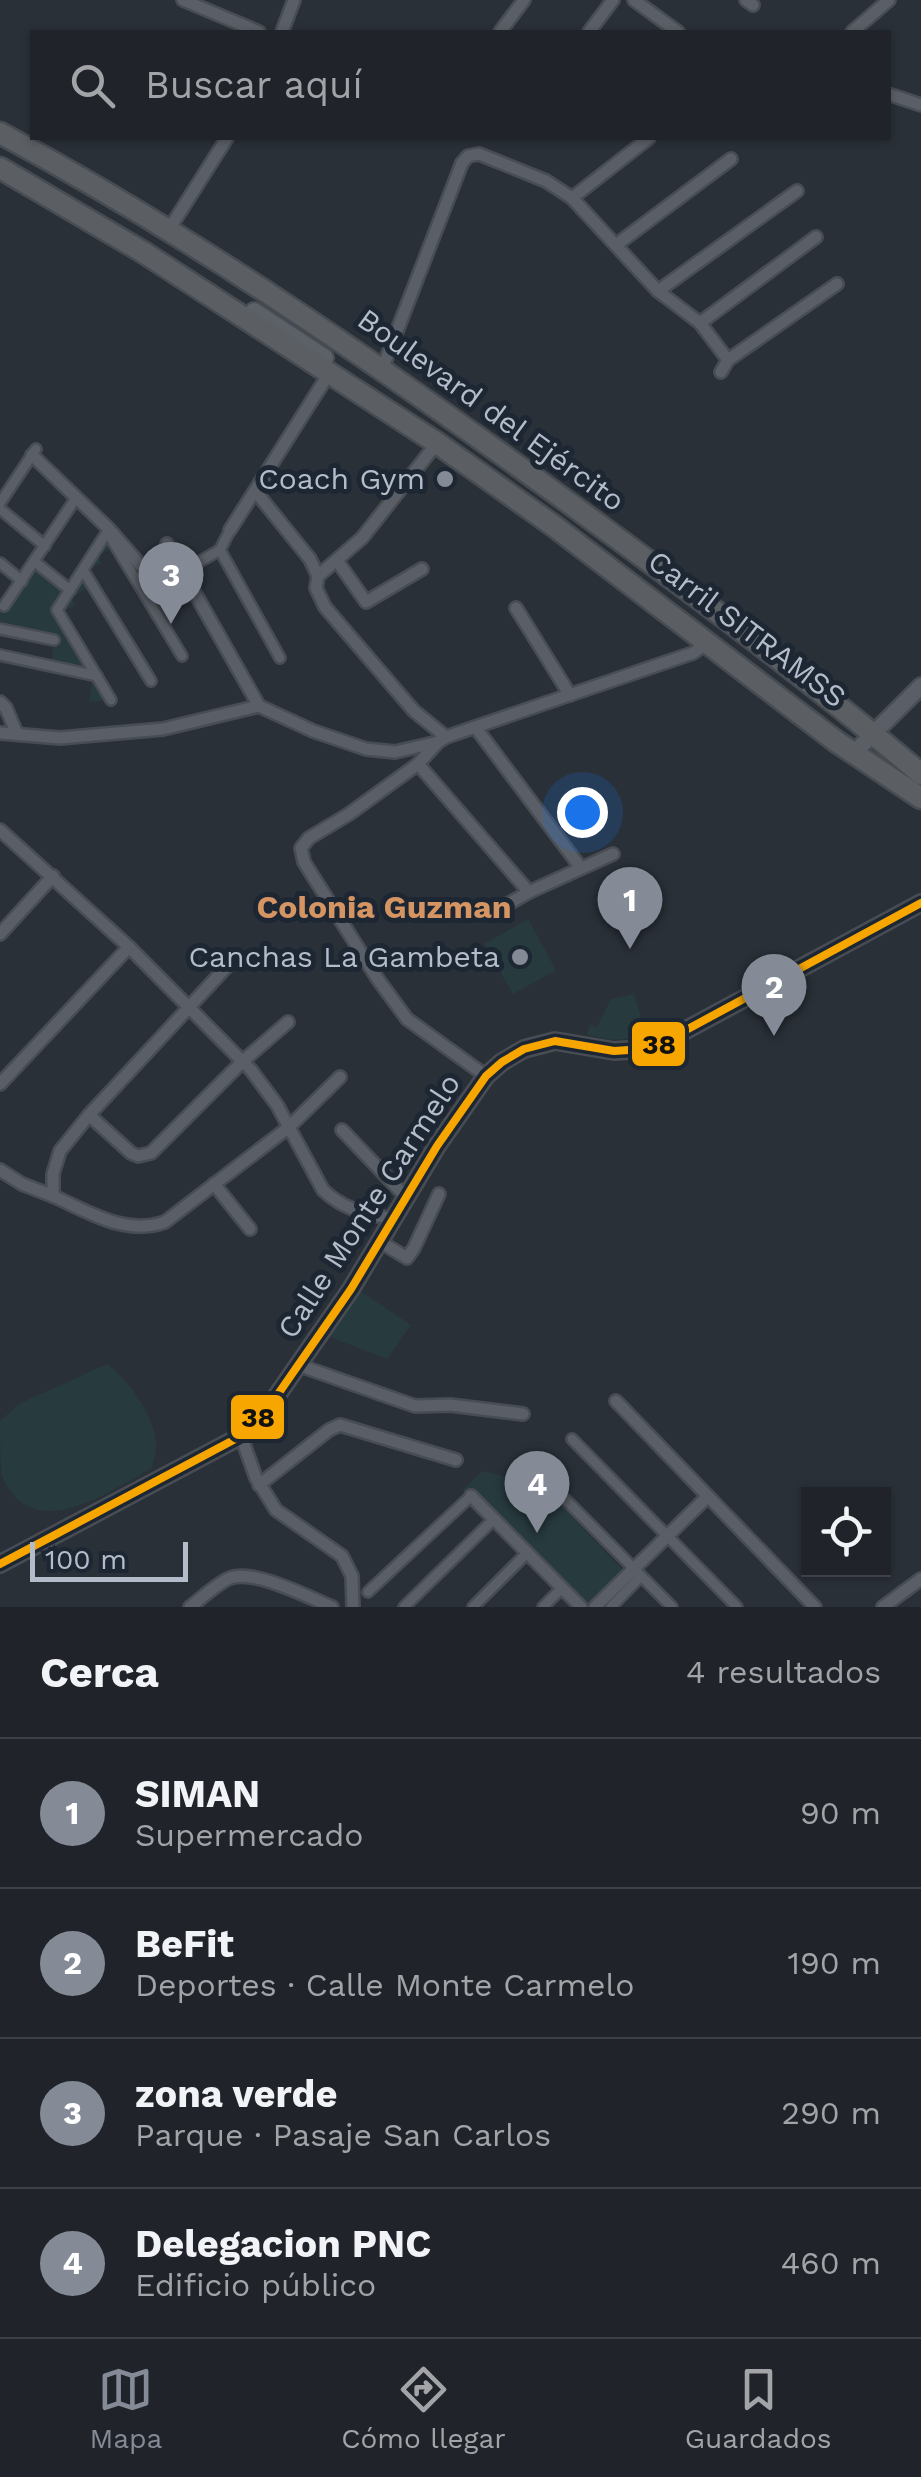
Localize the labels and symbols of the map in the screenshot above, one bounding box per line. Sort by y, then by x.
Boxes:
street label: Boulevard del Ejército [351,301,632,518]
place label: Coach Gym [258,461,425,496]
marker: Coach Gym [434,468,456,490]
pin: 3 [138,542,204,624]
street label: Carril SITRAMSS [642,543,853,714]
your location [557,787,608,838]
pin: 1 [598,866,662,949]
district label: Colonia Guzman [256,888,512,926]
place label: Canchas La Gambeta [189,939,500,974]
marker: Canchas La Gambeta [509,946,531,968]
pin: 2 [742,954,806,1036]
line badge: 38 [630,1020,687,1068]
text: 38 [642,1028,676,1061]
street label: Calle Monte Carmelo [270,1067,467,1344]
line badge: 38 [229,1393,286,1441]
text: 38 [241,1401,275,1434]
pin: 4 [504,1450,570,1533]
scale bar [30,1537,188,1582]

